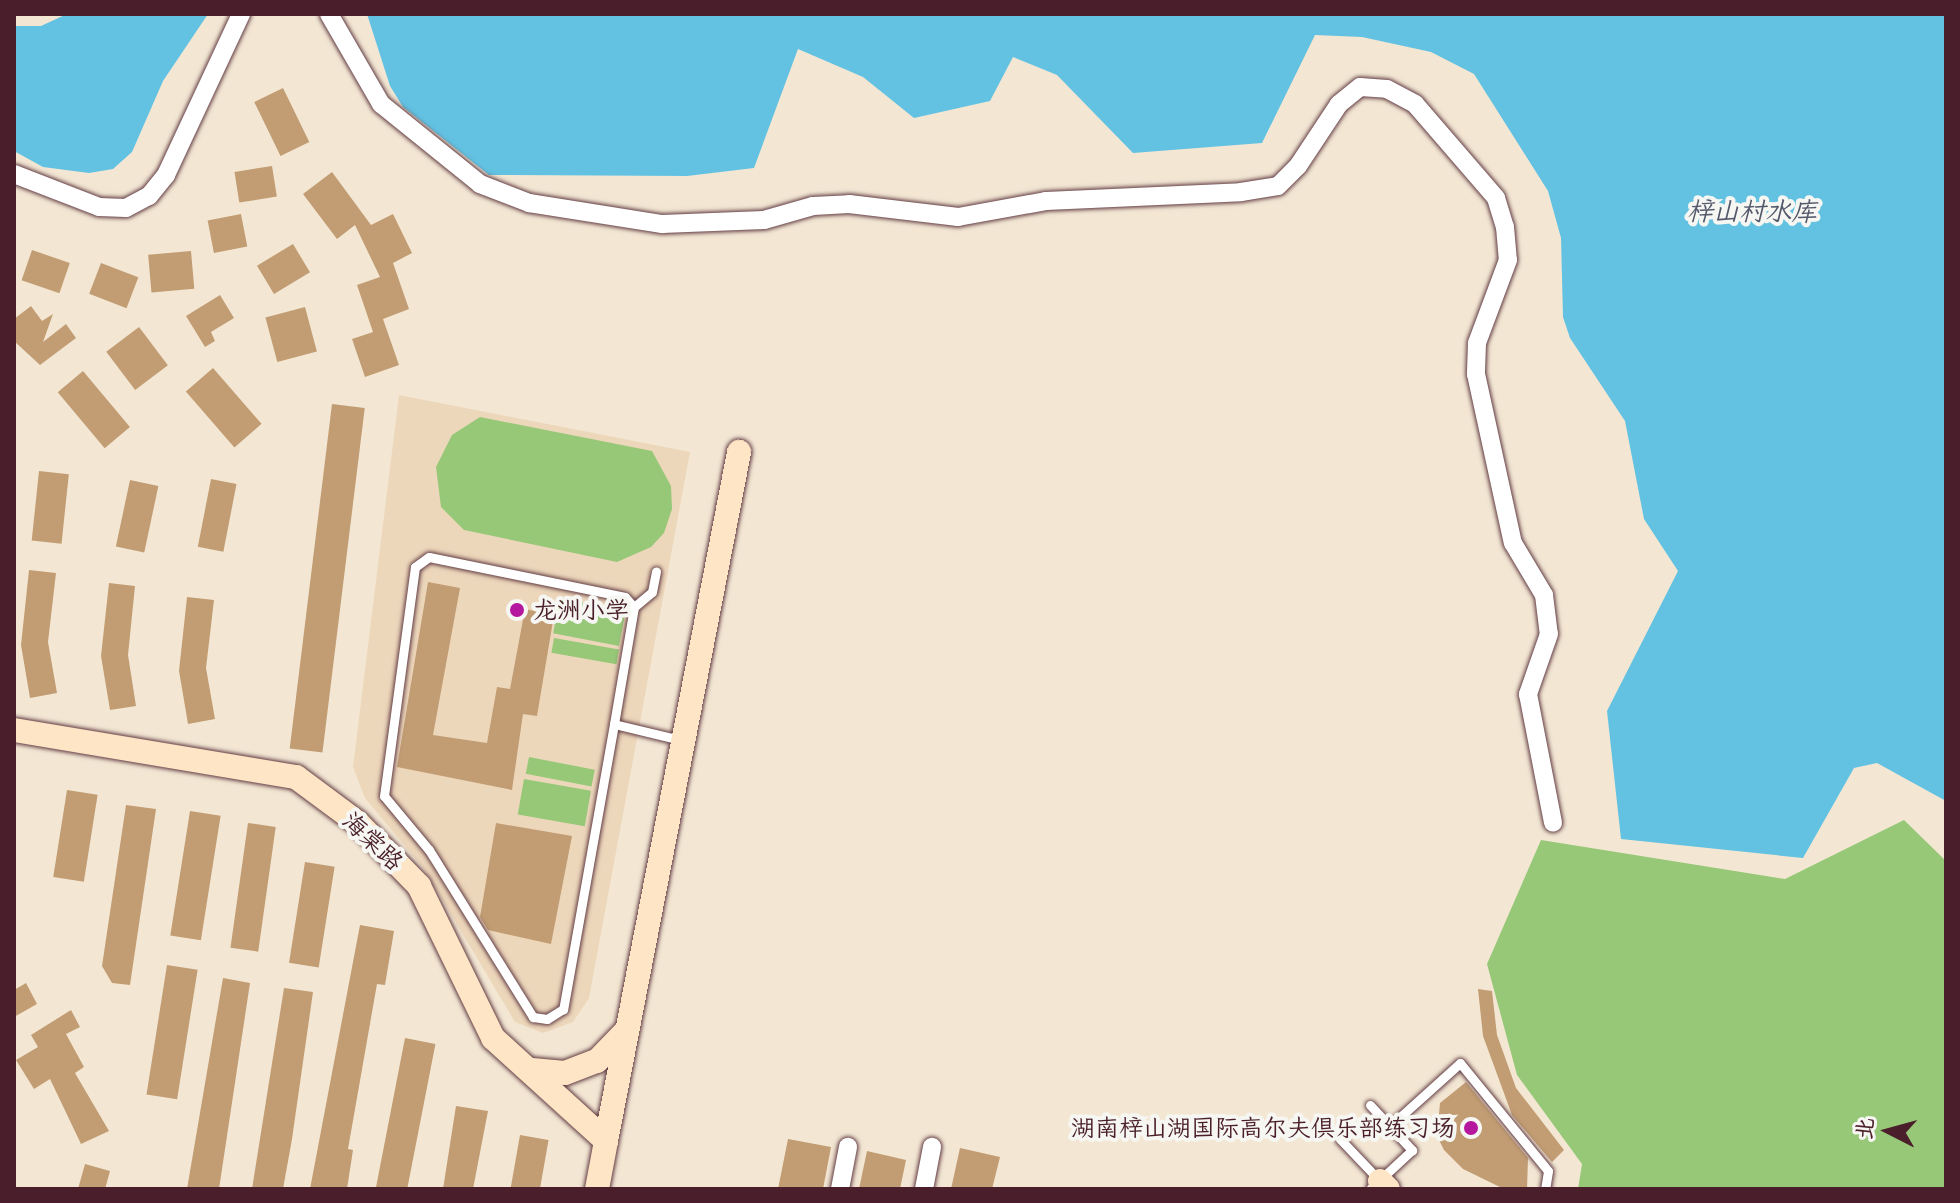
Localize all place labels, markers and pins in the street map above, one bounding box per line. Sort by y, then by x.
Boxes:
place label: 龙洲小学 [533,596,629,624]
marker: 龙洲小学 [508,601,526,619]
place label: 湖南梓山湖国际高尔夫俱乐部练习场 [1071,1114,1455,1142]
marker: 湖南梓山湖国际高尔夫俱乐部练习场 [1462,1119,1480,1137]

